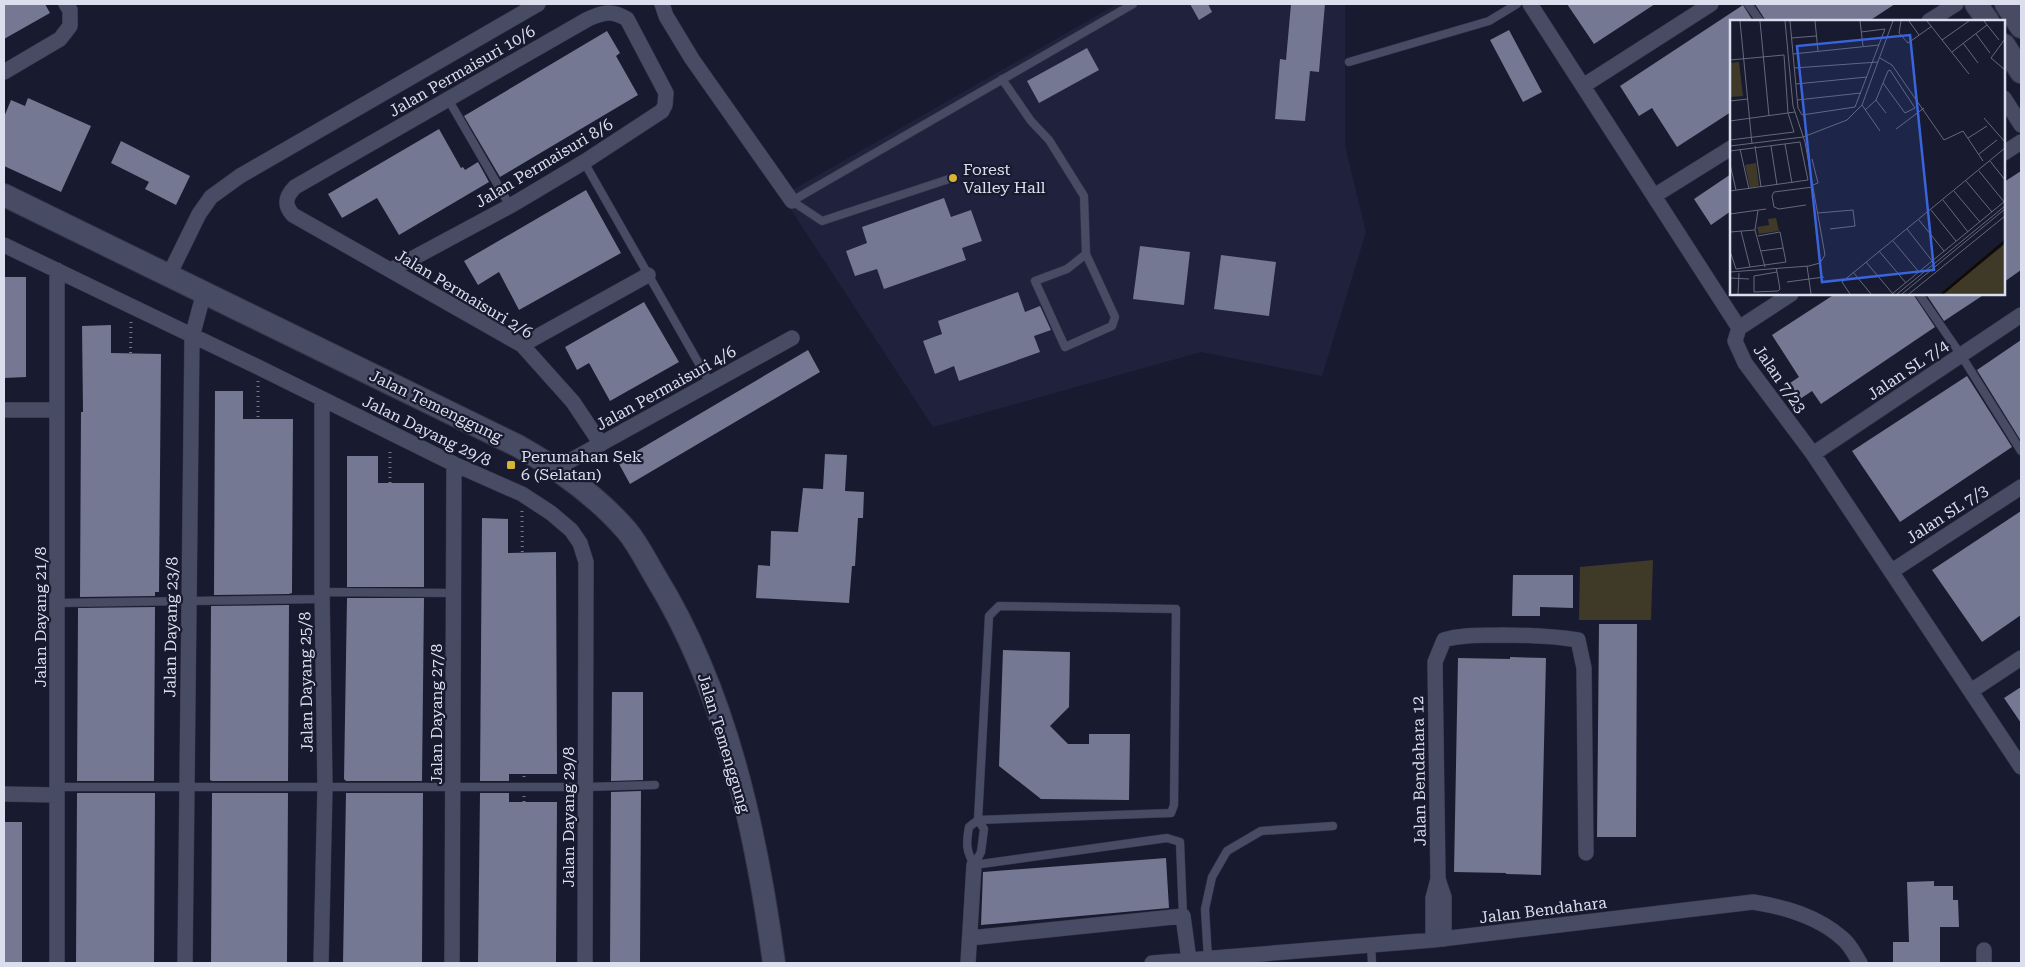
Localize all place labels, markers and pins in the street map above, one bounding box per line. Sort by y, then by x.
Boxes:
place label: Forest Valley Hall [963,160,1046,197]
marker: Forest Valley Hall [947,172,959,184]
place label: Perumahan Sek 6 (Selatan) [521,447,642,484]
marker: Perumahan Sek 6 (Selatan) [505,459,517,471]

